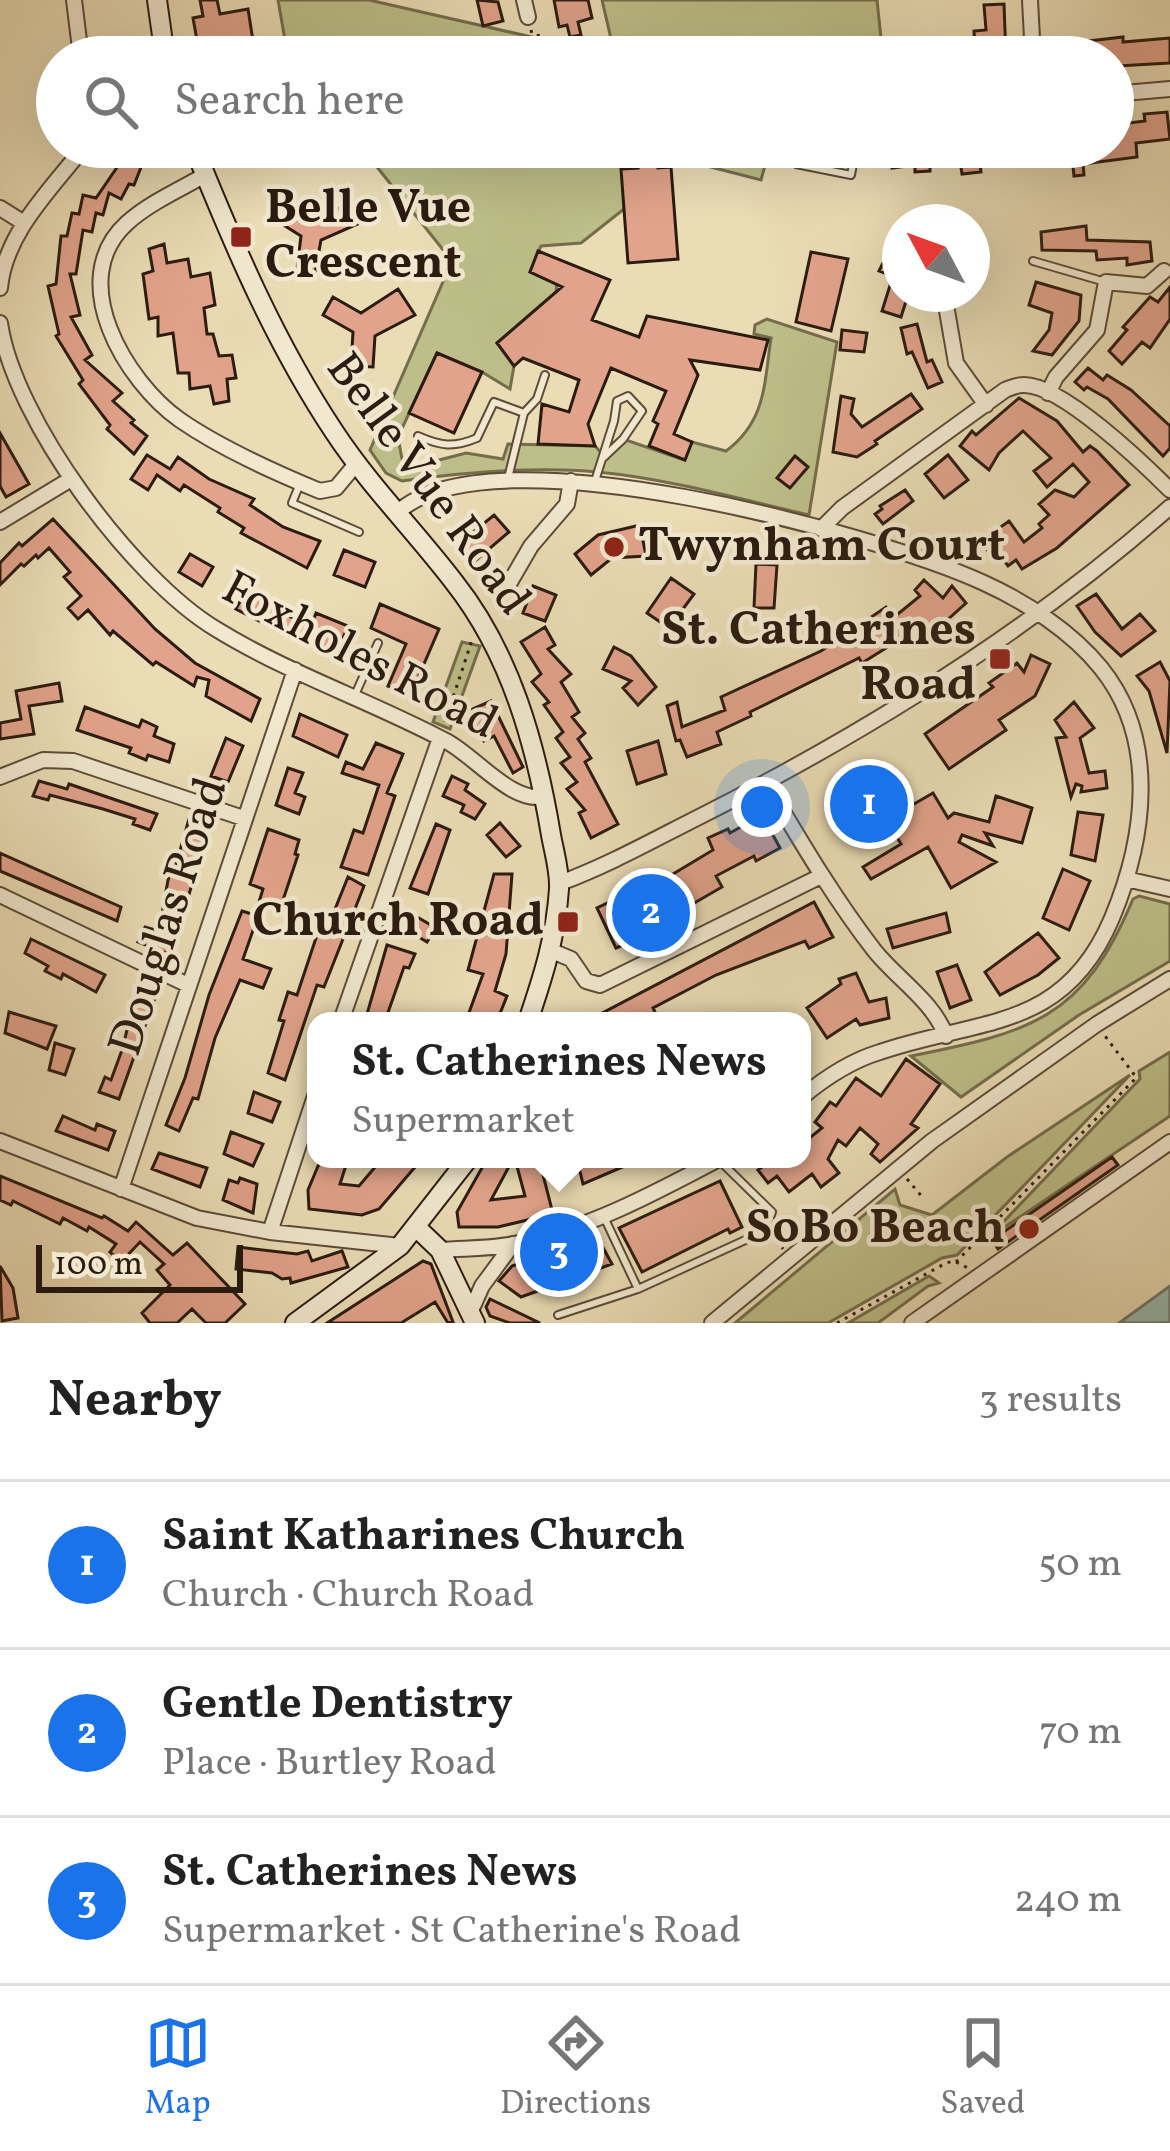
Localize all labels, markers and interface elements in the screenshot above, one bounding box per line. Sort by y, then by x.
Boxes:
search box [36,36,1134,168]
icon: search [78,69,144,135]
text: Search here [174,71,405,134]
place label: Belle Vue Crescent [265,176,471,298]
north arrow [882,204,990,312]
marker: Belle Vue Crescent [228,224,254,250]
street label: Belle Vue Road [309,340,545,630]
place label: Twynham Court [638,514,1005,581]
marker: Twynham Court [601,534,627,560]
street label: Foxholes Road [209,556,509,758]
place label: St. Catherines Road [661,598,976,720]
marker: St. Catherines Road [987,646,1013,672]
pin: 1 [830,759,908,849]
street label: Douglas Road [93,769,247,1065]
your location [732,777,792,837]
pin: 2 [612,868,690,958]
place label: Church Road [252,889,544,956]
marker: Church Road [555,909,581,935]
popup [307,1012,811,1168]
text: St. Catherines News [351,1032,767,1095]
text: Supermarket [351,1095,575,1149]
place label: SoBo Beach [746,1196,1005,1263]
pin: 3 [520,1207,598,1297]
marker: SoBo Beach [1016,1216,1042,1242]
scale bar [36,1239,243,1292]
text: 100 m [54,1243,143,1289]
text: Nearby [48,1366,222,1437]
text: 3 results [979,1374,1122,1428]
text: Saint Katharines Church [162,1506,685,1569]
text: 1 [79,1538,95,1592]
text: 50 m [1038,1538,1122,1592]
text: Church · Church Road [162,1569,535,1623]
text: Gentle Dentistry [162,1674,513,1737]
text: 2 [77,1706,97,1760]
text: 70 m [1039,1706,1122,1760]
text: Place · Burtley Road [162,1737,497,1791]
text: St. Catherines News [162,1842,578,1905]
text: 3 [77,1874,97,1928]
text: 240 m [1014,1874,1122,1928]
text: Supermarket · St Catherine's Road [162,1905,741,1959]
tab: Map [145,2010,211,2128]
tab: Directions [500,2010,651,2128]
tab: Saved [940,2010,1025,2128]

